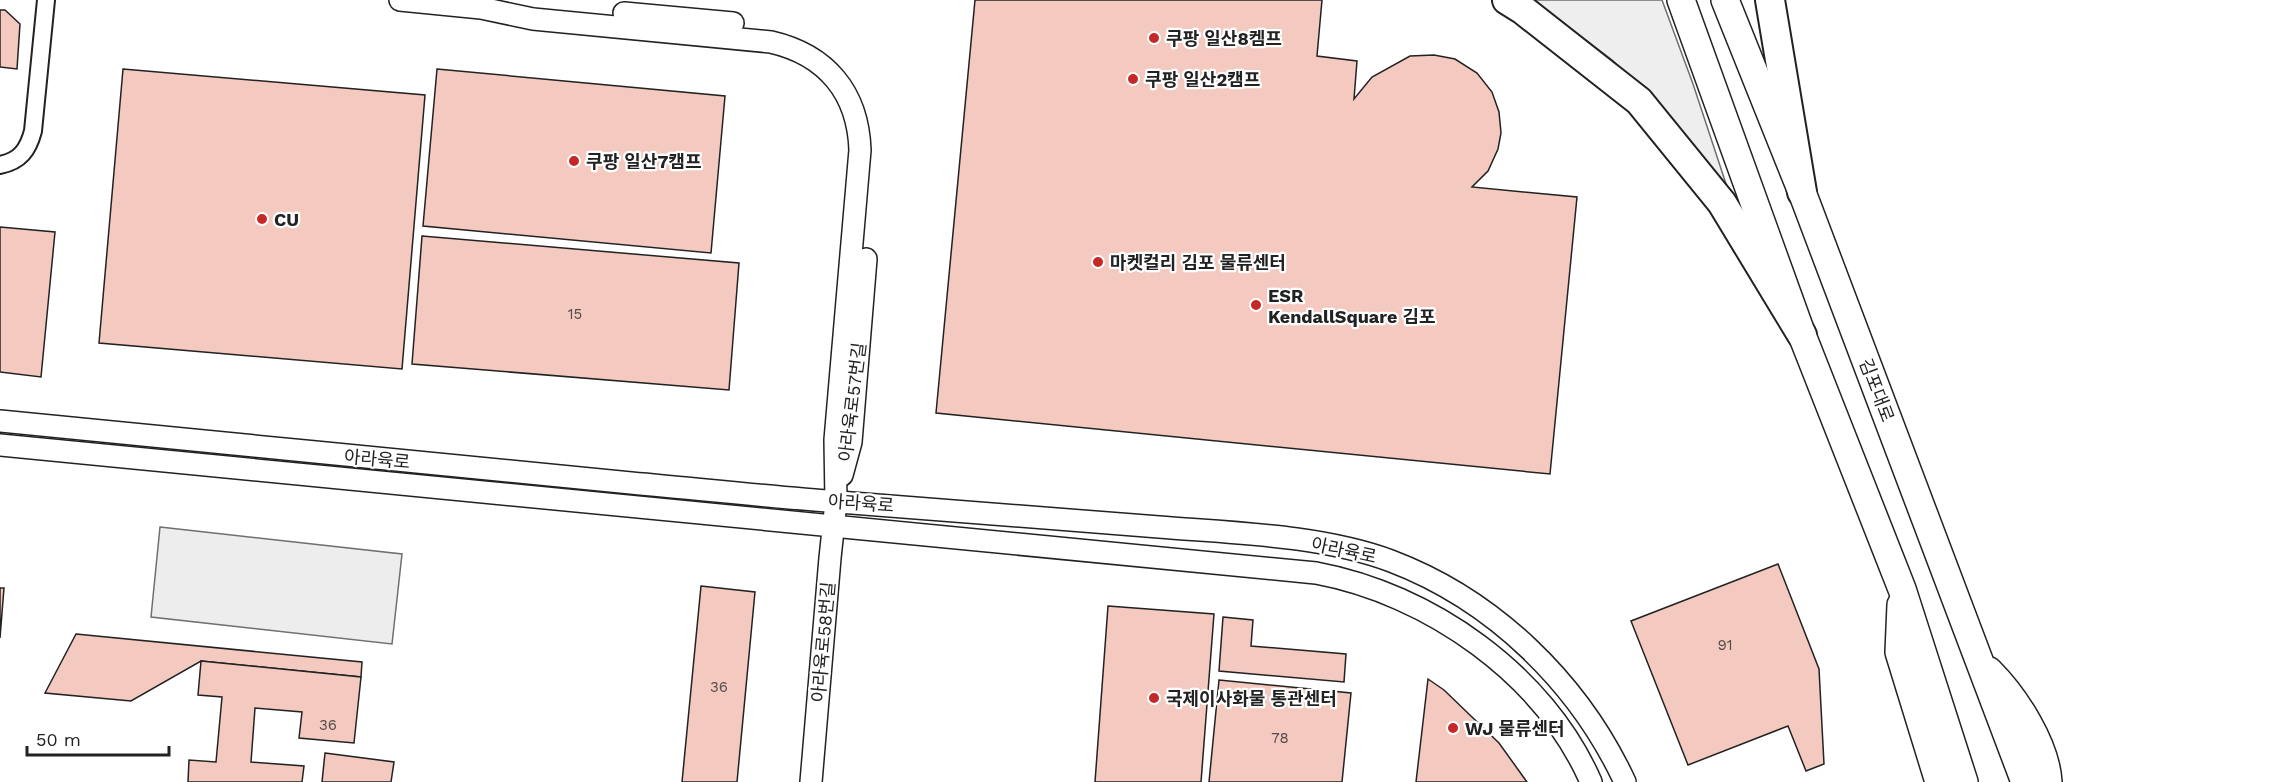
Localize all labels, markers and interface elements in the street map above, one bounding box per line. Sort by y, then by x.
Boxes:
place label: 쿠팡 일산8켐프 [1166,28,1282,49]
marker: 쿠팡 일산8켐프 [1147,31,1161,45]
place label: 쿠팡 일산2캠프 [1145,69,1260,90]
marker: 쿠팡 일산2캠프 [1126,72,1140,86]
place label: 쿠팡 일산7캠프 [586,151,701,172]
marker: 쿠팡 일산7캠프 [567,154,581,168]
place label: CU [274,209,299,230]
marker: CU [255,212,269,226]
place label: 마켓컬리 김포 물류센터 [1110,252,1286,273]
marker: 마켓컬리 김포 물류센터 [1091,255,1105,269]
place label: ESR KendallSquare 김포 [1268,285,1436,327]
marker: ESR KendallSquare 김포 [1249,298,1263,312]
house number: 15 [568,305,582,323]
street label: 아라육로57번길 [834,341,870,463]
street label: 김포대로 [1855,355,1899,425]
street label: 아라육로 [343,446,411,472]
street label: 아라육로 [827,490,895,516]
street label: 아라육로 [1309,533,1379,567]
street label: 아라육로58번길 [807,581,839,703]
house number: 91 [1717,636,1733,654]
house number: 36 [710,678,728,696]
place label: 국제이사화물 통관센터 [1166,688,1337,709]
marker: 국제이사화물 통관센터 [1147,691,1161,705]
house number: 36 [319,716,337,734]
place label: WJ 물류센터 [1465,718,1565,739]
scale bar [27,719,170,757]
marker: WJ 물류센터 [1446,721,1460,735]
text: 50 m [36,729,81,750]
house number: 78 [1271,729,1289,747]

